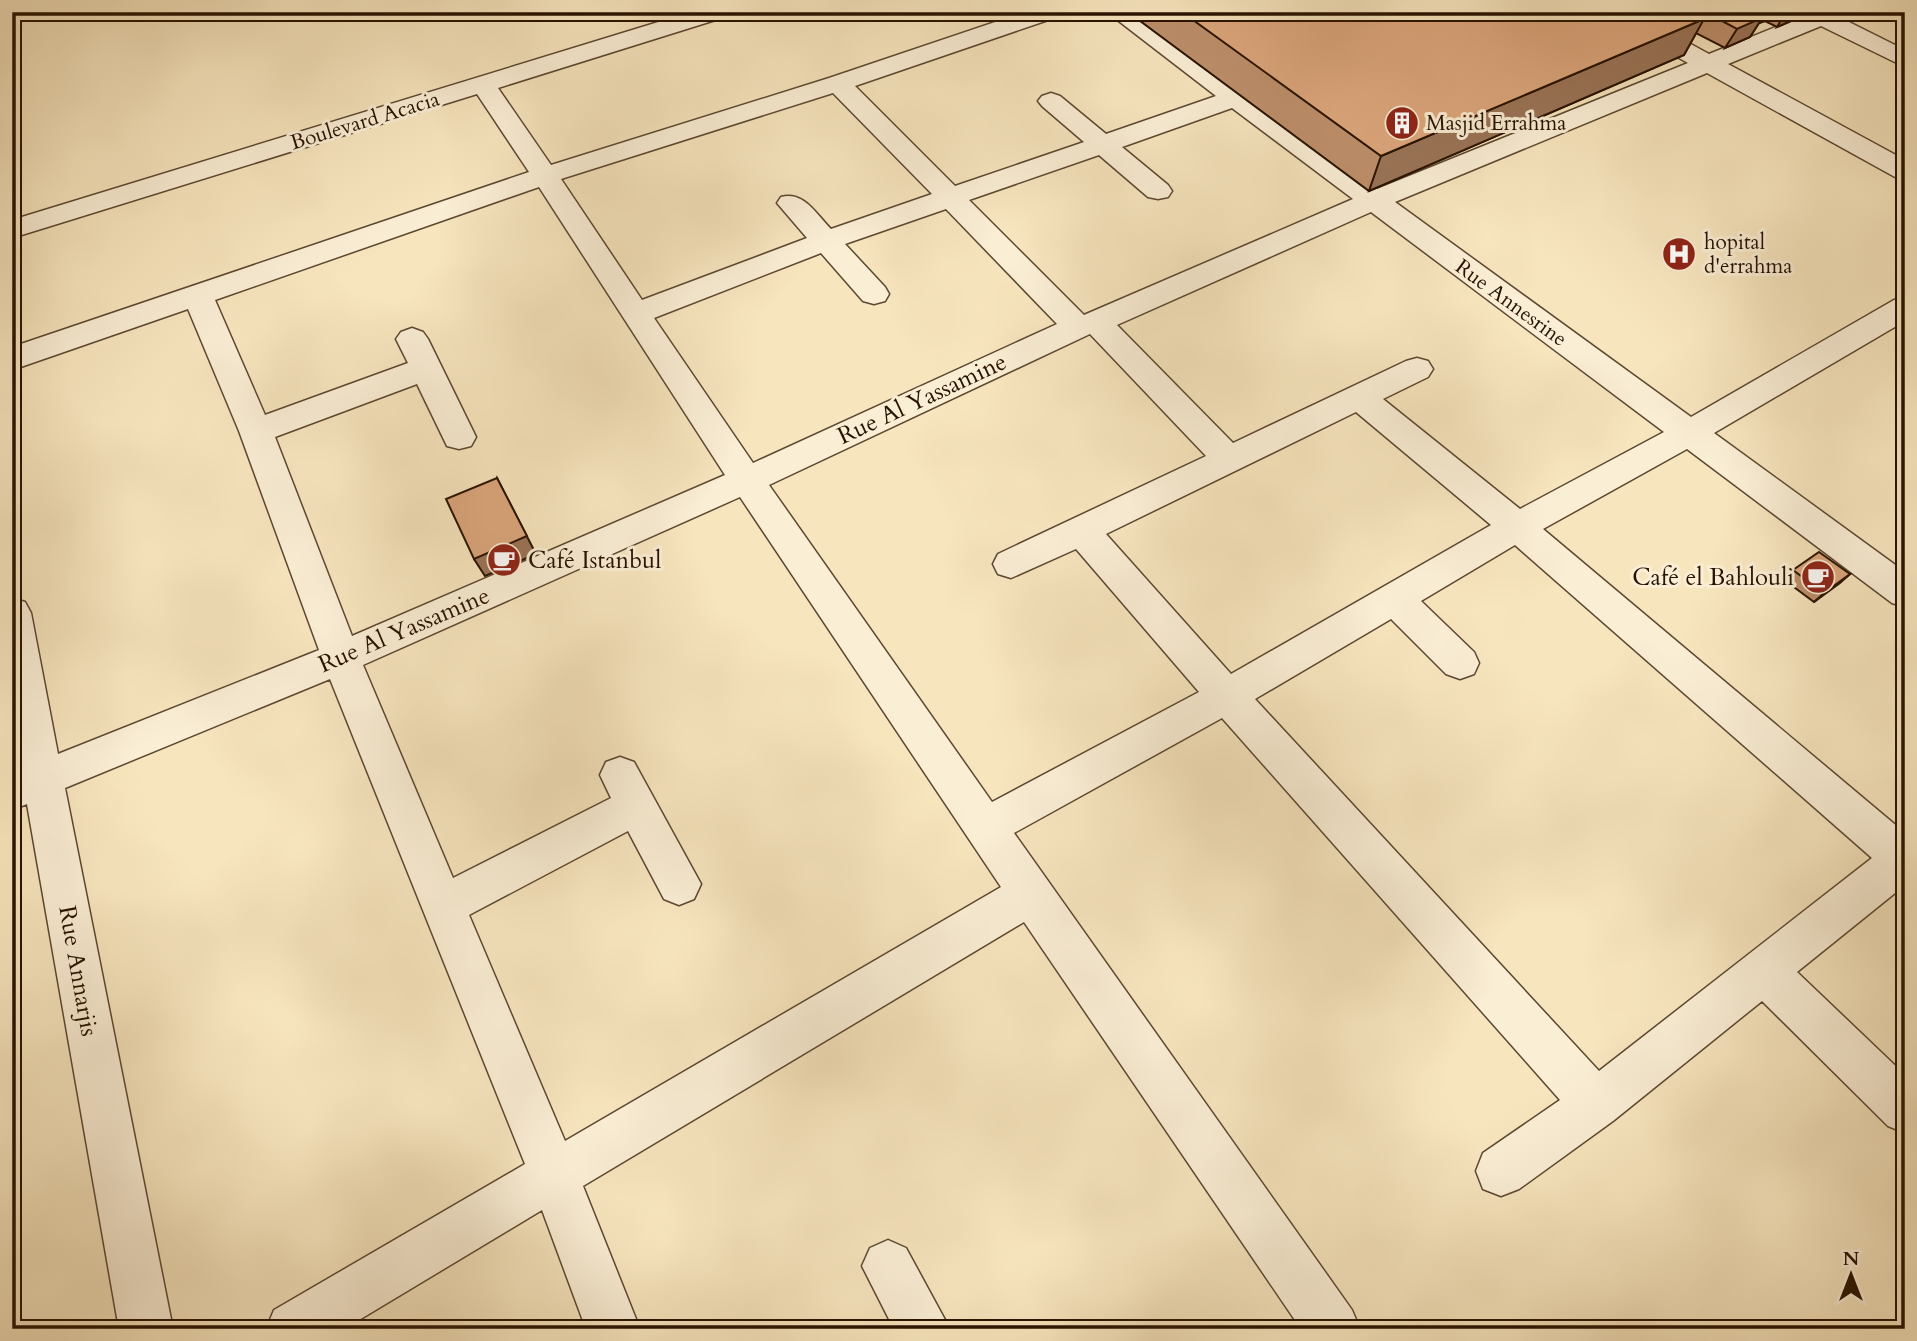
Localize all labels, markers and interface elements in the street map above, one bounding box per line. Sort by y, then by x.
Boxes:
street label: Boulevard Acacia [287,85,443,157]
building icon: Masjid Errahma [1383,104,1421,142]
place label: Masjid Errahma [1426,109,1566,138]
place label: hopital d'errahma [1704,228,1792,281]
hospital icon: hopital d'errahma [1660,235,1698,273]
street label: Rue Annesrine [1449,253,1573,353]
street label: Rue Al Yassamine [832,345,1012,453]
cafe icon: Café Istanbul [485,541,523,579]
place label: Café Istanbul [528,544,661,577]
cafe icon: Café el Bahlouli [1799,558,1837,596]
place label: Café el Bahlouli [1632,561,1794,594]
street label: Rue Al Yassamine [313,579,495,681]
street label: Rue Annarjis [50,903,106,1039]
north arrow [1815,1240,1885,1310]
text: N [1843,1246,1860,1272]

